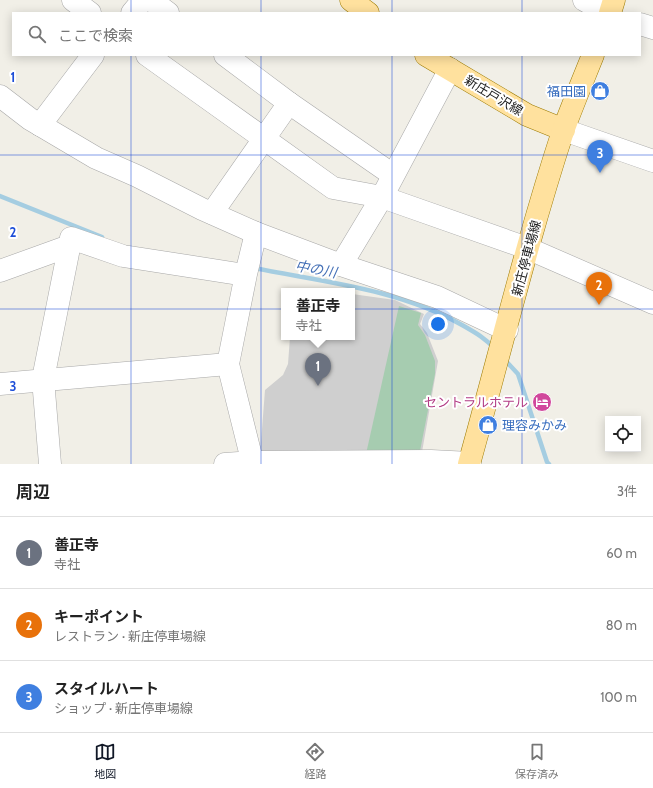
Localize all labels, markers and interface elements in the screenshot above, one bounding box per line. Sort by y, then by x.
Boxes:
search box [12,12,641,56]
icon: search [26,23,48,45]
text: ここで検索 [58,27,133,45]
text: 1 [11,69,15,85]
street label: 新庄戸沢線 [462,71,526,119]
shop icon: 福田園 [589,80,611,102]
place label: 福田園 [547,83,586,99]
pin: 3 [587,140,613,173]
street label: 新庄停車場線 [508,218,544,298]
text: 2 [10,224,17,240]
water label: 中の川 [294,256,340,282]
pin: 2 [586,272,612,305]
popup [281,288,355,340]
text: 善正寺 [295,297,341,315]
your location [428,314,448,334]
text: 寺社 [295,317,322,333]
pin: 1 [305,353,331,386]
text: 3 [9,378,17,394]
hotel icon: セントラルホテル [531,391,553,413]
place label: セントラルホテル [424,394,528,410]
shop icon: 理容みかみ [477,414,499,436]
map controls [605,416,641,452]
button: locate [605,416,641,452]
place label: 理容みかみ [502,417,567,433]
text: 周辺 [16,482,50,502]
text: 3件 [617,483,637,499]
text: 善正寺 [54,536,99,554]
text: 1 [27,545,31,561]
text: 60 m [606,545,637,561]
text: 寺社 [54,556,80,572]
text: キーポイント [54,608,144,626]
text: 2 [26,617,32,633]
text: 80 m [606,617,637,633]
text: レストラン · 新庄停車場線 [54,628,206,644]
text: スタイルハート [54,680,159,698]
text: 3 [25,689,33,705]
text: 100 m [600,689,637,705]
text: ショップ · 新庄停車場線 [54,700,193,716]
tab: 地図 [94,741,116,781]
tab: 経路 [304,741,326,781]
tab: 保存済み [515,741,559,781]

